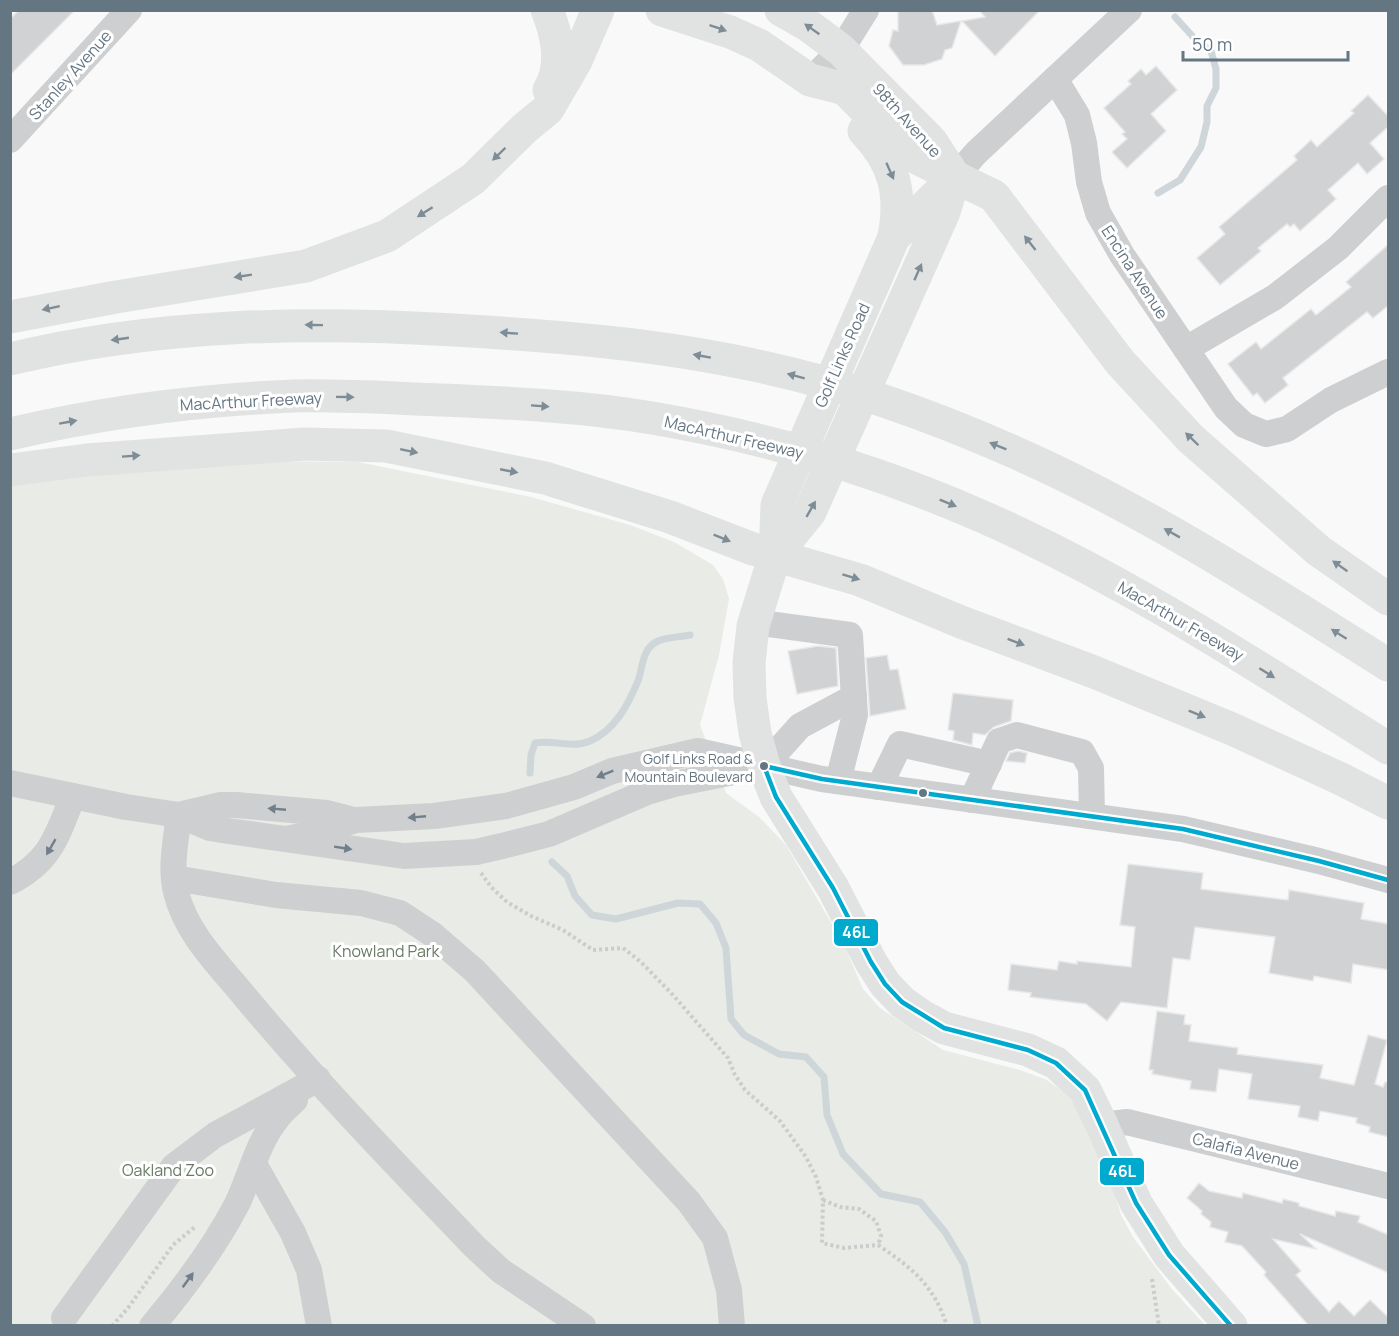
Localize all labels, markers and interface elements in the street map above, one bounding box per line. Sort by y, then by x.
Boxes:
one-way arrow [709,23,727,33]
one-way arrow [804,24,820,35]
scale bar [1183,24,1348,62]
street label: Stanley Avenue [24,25,116,125]
text: 50 m [1192,32,1232,56]
street label: 98th Avenue [868,78,946,162]
one-way arrow [493,146,507,160]
one-way arrow [885,162,895,180]
one-way arrow [417,207,433,218]
street label: Encina Avenue [1097,221,1173,323]
one-way arrow [1024,235,1036,251]
one-way arrow [913,263,923,281]
one-way arrow [234,272,253,281]
street label: Golf Links Road [809,299,875,411]
one-way arrow [42,304,60,314]
one-way arrow [305,320,324,330]
one-way arrow [499,328,518,338]
one-way arrow [110,335,129,344]
one-way arrow [693,351,712,360]
one-way arrow [787,371,805,380]
street label: MacArthur Freeway [179,386,323,416]
one-way arrow [335,392,354,402]
one-way arrow [530,401,549,411]
street label: MacArthur Freeway [662,410,806,464]
one-way arrow [58,417,77,426]
one-way arrow [1186,433,1200,447]
one-way arrow [989,440,1007,450]
one-way arrow [400,447,419,456]
one-way arrow [122,451,141,461]
one-way arrow [500,467,519,476]
one-way arrow [939,498,957,508]
one-way arrow [806,500,816,517]
one-way arrow [1163,528,1180,538]
one-way arrow [713,533,731,543]
one-way arrow [1333,560,1349,572]
one-way arrow [842,573,860,582]
street label: MacArthur Freeway [1114,576,1249,666]
one-way arrow [1331,629,1347,640]
one-way arrow [1007,638,1025,648]
one-way arrow [1259,667,1276,678]
one-way arrow [1188,710,1206,719]
place label: Golf Links Road & Mountain Boulevard [625,749,753,786]
marker: Golf Links Road & Mountain Boulevard [758,760,770,772]
one-way arrow [596,769,614,779]
unlabelled marker [917,787,929,799]
one-way arrow [268,804,287,814]
one-way arrow [407,813,426,822]
one-way arrow [46,838,56,855]
one-way arrow [334,844,353,853]
line badge: 46L [833,918,879,947]
text: 46L [842,921,871,943]
park label: Knowland Park [332,940,441,962]
street label: Calafia Avenue [1190,1127,1302,1175]
line badge: 46L [1099,1157,1145,1186]
park label: Oakland Zoo [122,1159,214,1181]
text: 46L [1108,1160,1137,1182]
one-way arrow [182,1272,194,1288]

